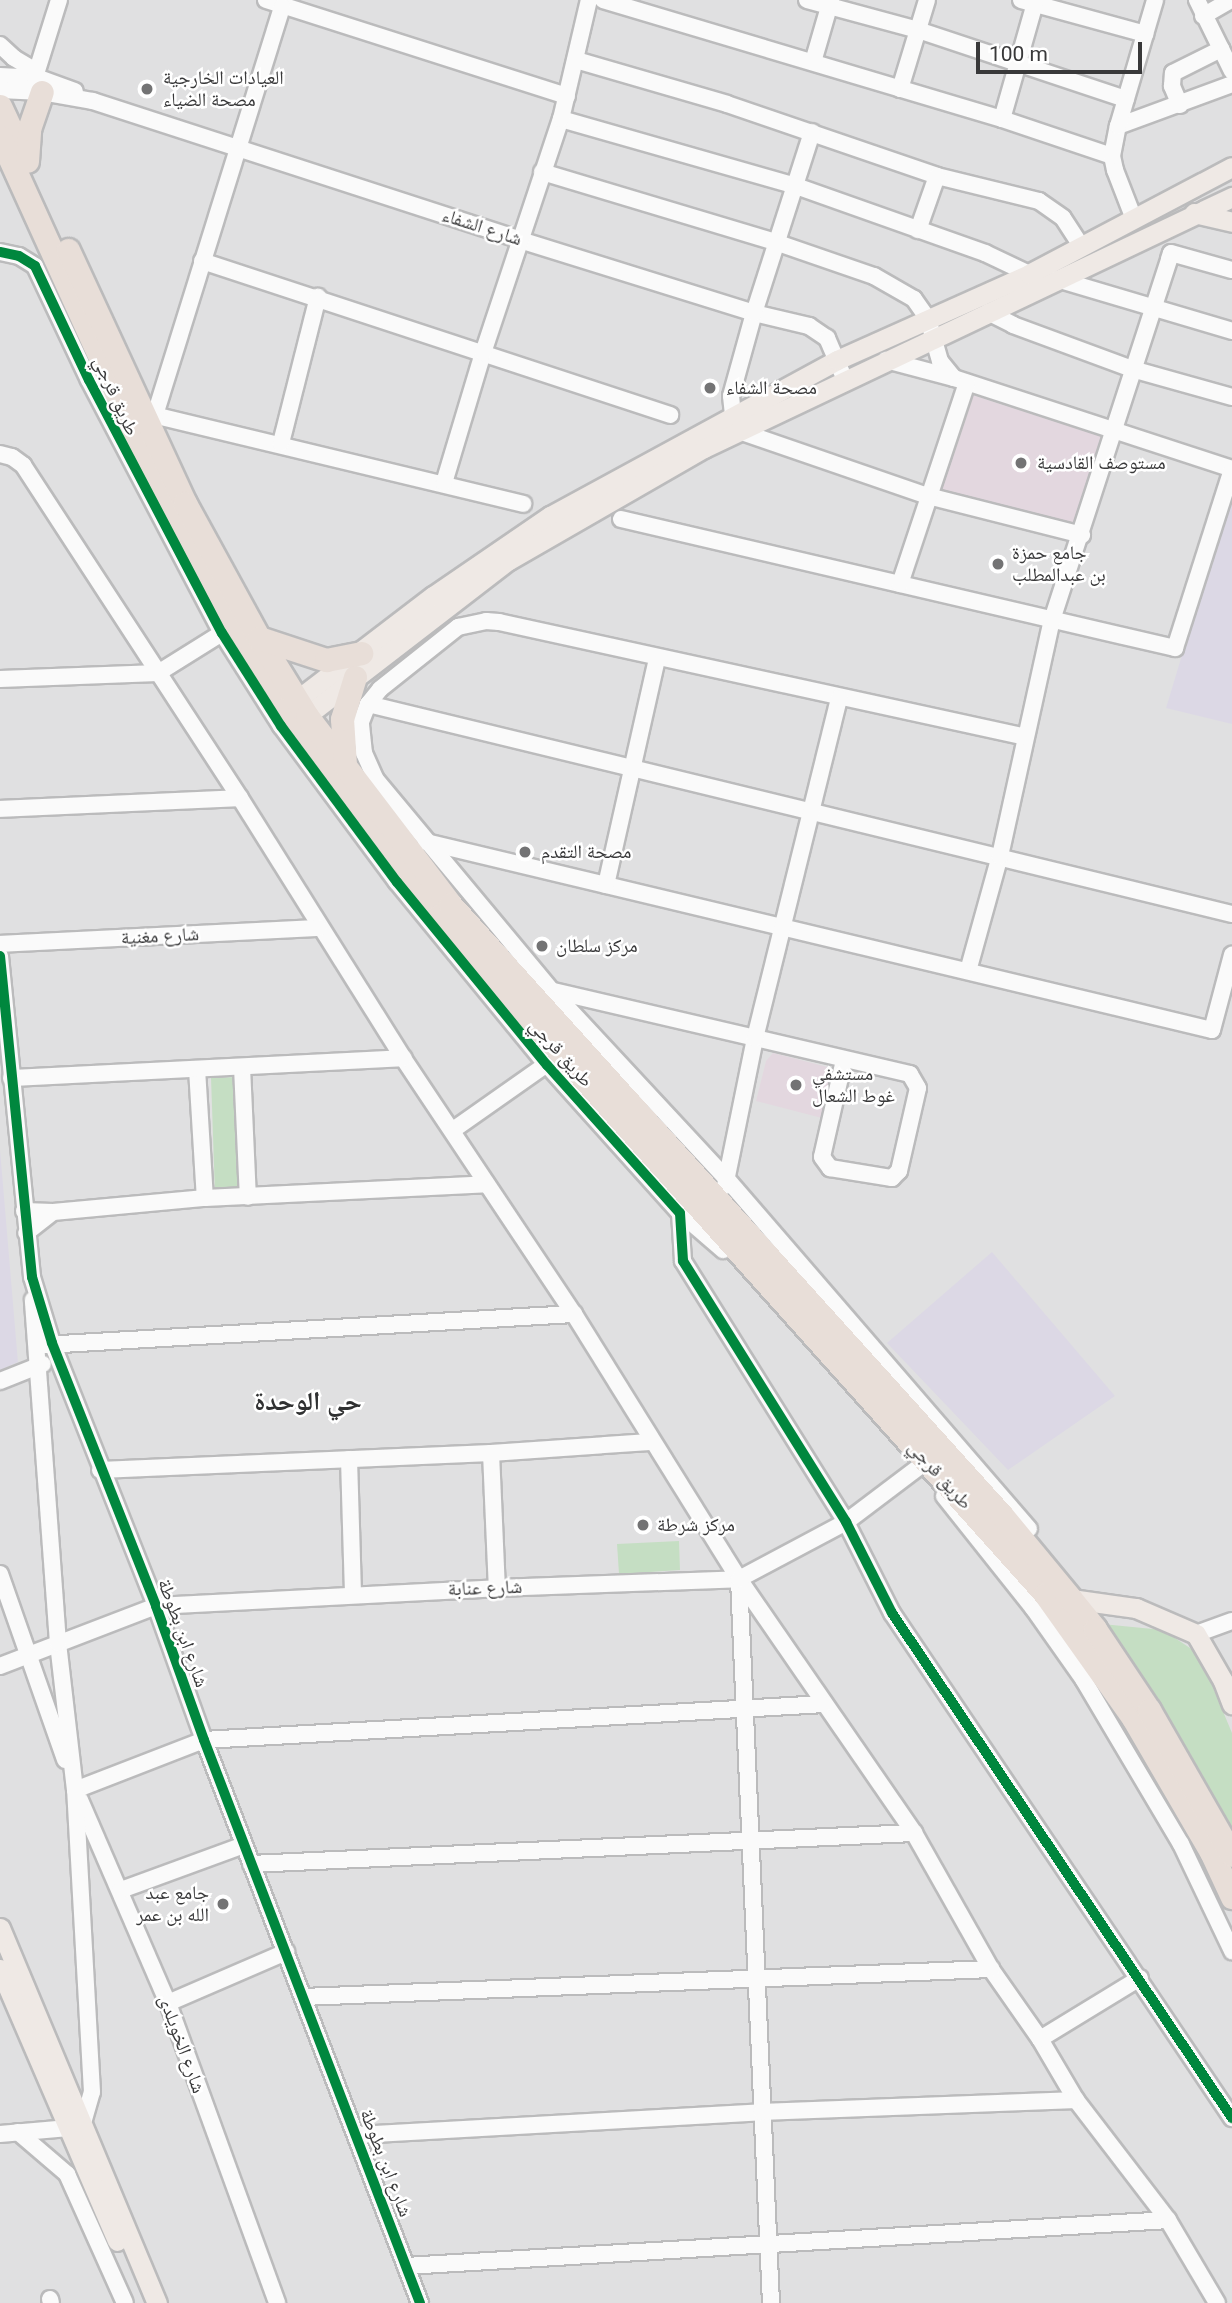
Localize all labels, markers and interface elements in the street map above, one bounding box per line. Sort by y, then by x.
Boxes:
scale bar [980,28,1146,72]
text: 100 m [989,42,1048,66]
place label: العيادات الخارجية مصحة الضياء [163,67,284,111]
marker: العيادات الخارجية مصحة الضياء [137,79,157,99]
street label: شارع الشفاء [439,203,525,251]
street label: طريق قرجي [88,353,144,439]
place label: مصحة الشفاء [726,377,817,399]
marker: مصحة الشفاء [700,378,720,398]
place label: مستوصف القادسية [1037,452,1166,474]
marker: مستوصف القادسية [1011,453,1031,473]
place label: جامع حمزة بن عبدالمطلب [1012,542,1106,586]
marker: جامع حمزة بن عبدالمطلب [990,556,1006,572]
place label: مصحة التقدم [541,841,631,863]
marker: مصحة التقدم [515,842,535,862]
street label: شارع مغنية [120,923,200,949]
place label: مركز سلطان [556,935,638,957]
marker: مركز سلطان [534,938,550,954]
street label: طريق قرجي [524,1014,598,1092]
place label: مستشفي غوط الشعال [812,1063,895,1107]
marker: مستشفي غوط الشعال [786,1075,806,1095]
district label: حي الوحدة [254,1386,362,1418]
street label: طريق قرجي [903,1436,977,1514]
place label: مركز شرطة [657,1514,735,1536]
marker: مركز شرطة [635,1517,651,1533]
street label: شارع عنابة [447,1575,523,1601]
street label: شارع ابن بطوطة [153,1576,213,1690]
place label: جامع عبد الله بن عمر [136,1882,209,1926]
marker: جامع عبد الله بن عمر [215,1896,231,1912]
street label: شارع الخويلدى [154,1992,210,2096]
street label: شارع ابن بطوطة [355,2106,417,2220]

